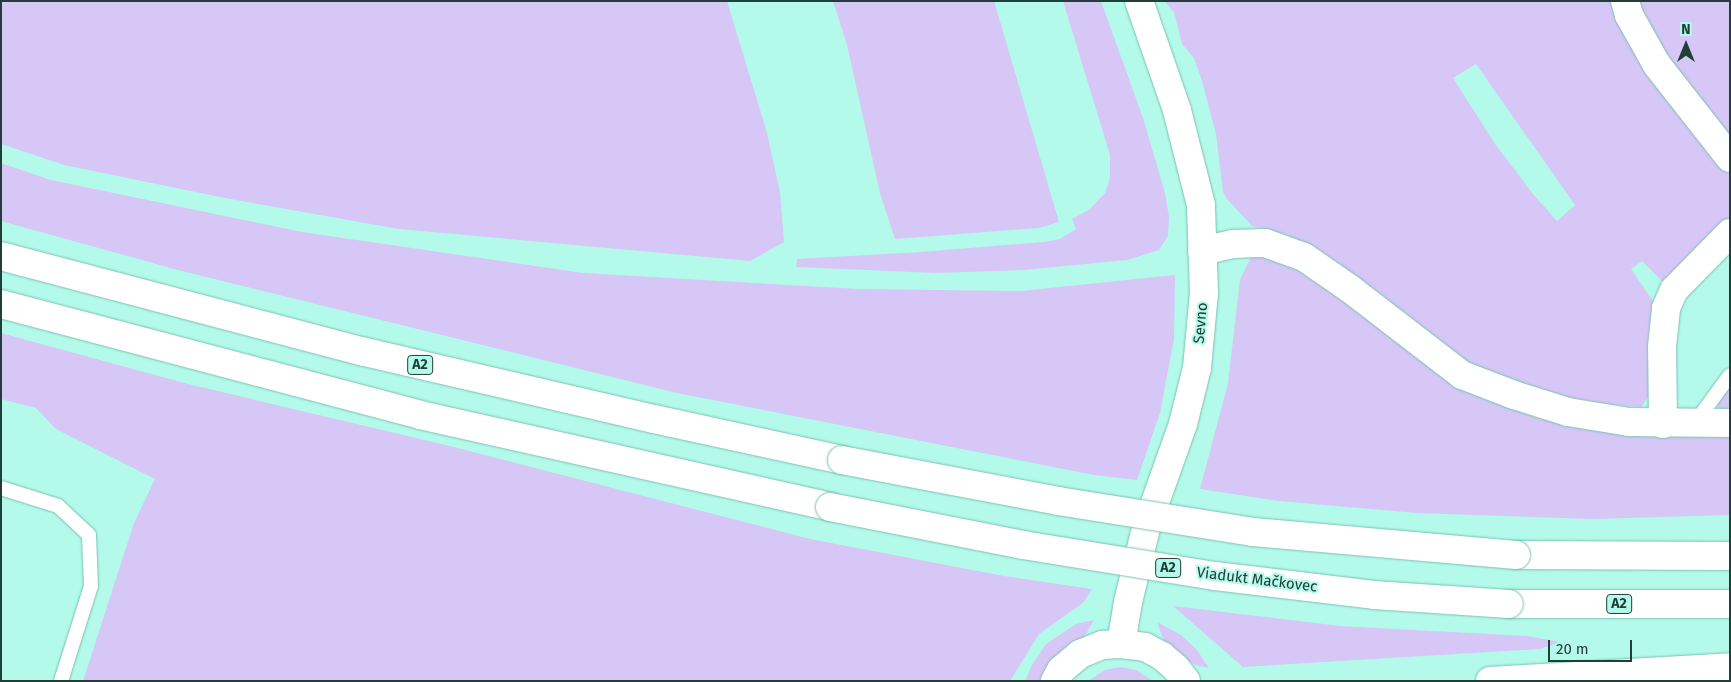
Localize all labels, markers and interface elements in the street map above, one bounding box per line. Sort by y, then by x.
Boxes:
north arrow [1661,20,1711,70]
text: N [1681,21,1691,38]
street label: Sevno [1190,302,1212,344]
road number: A2 [406,354,434,376]
road number: A2 [1154,556,1182,580]
street label: Viadukt Mačkovec [1196,564,1318,596]
road number: A2 [1605,592,1633,616]
scale bar [1551,630,1635,662]
text: 20 m [1556,640,1589,658]

